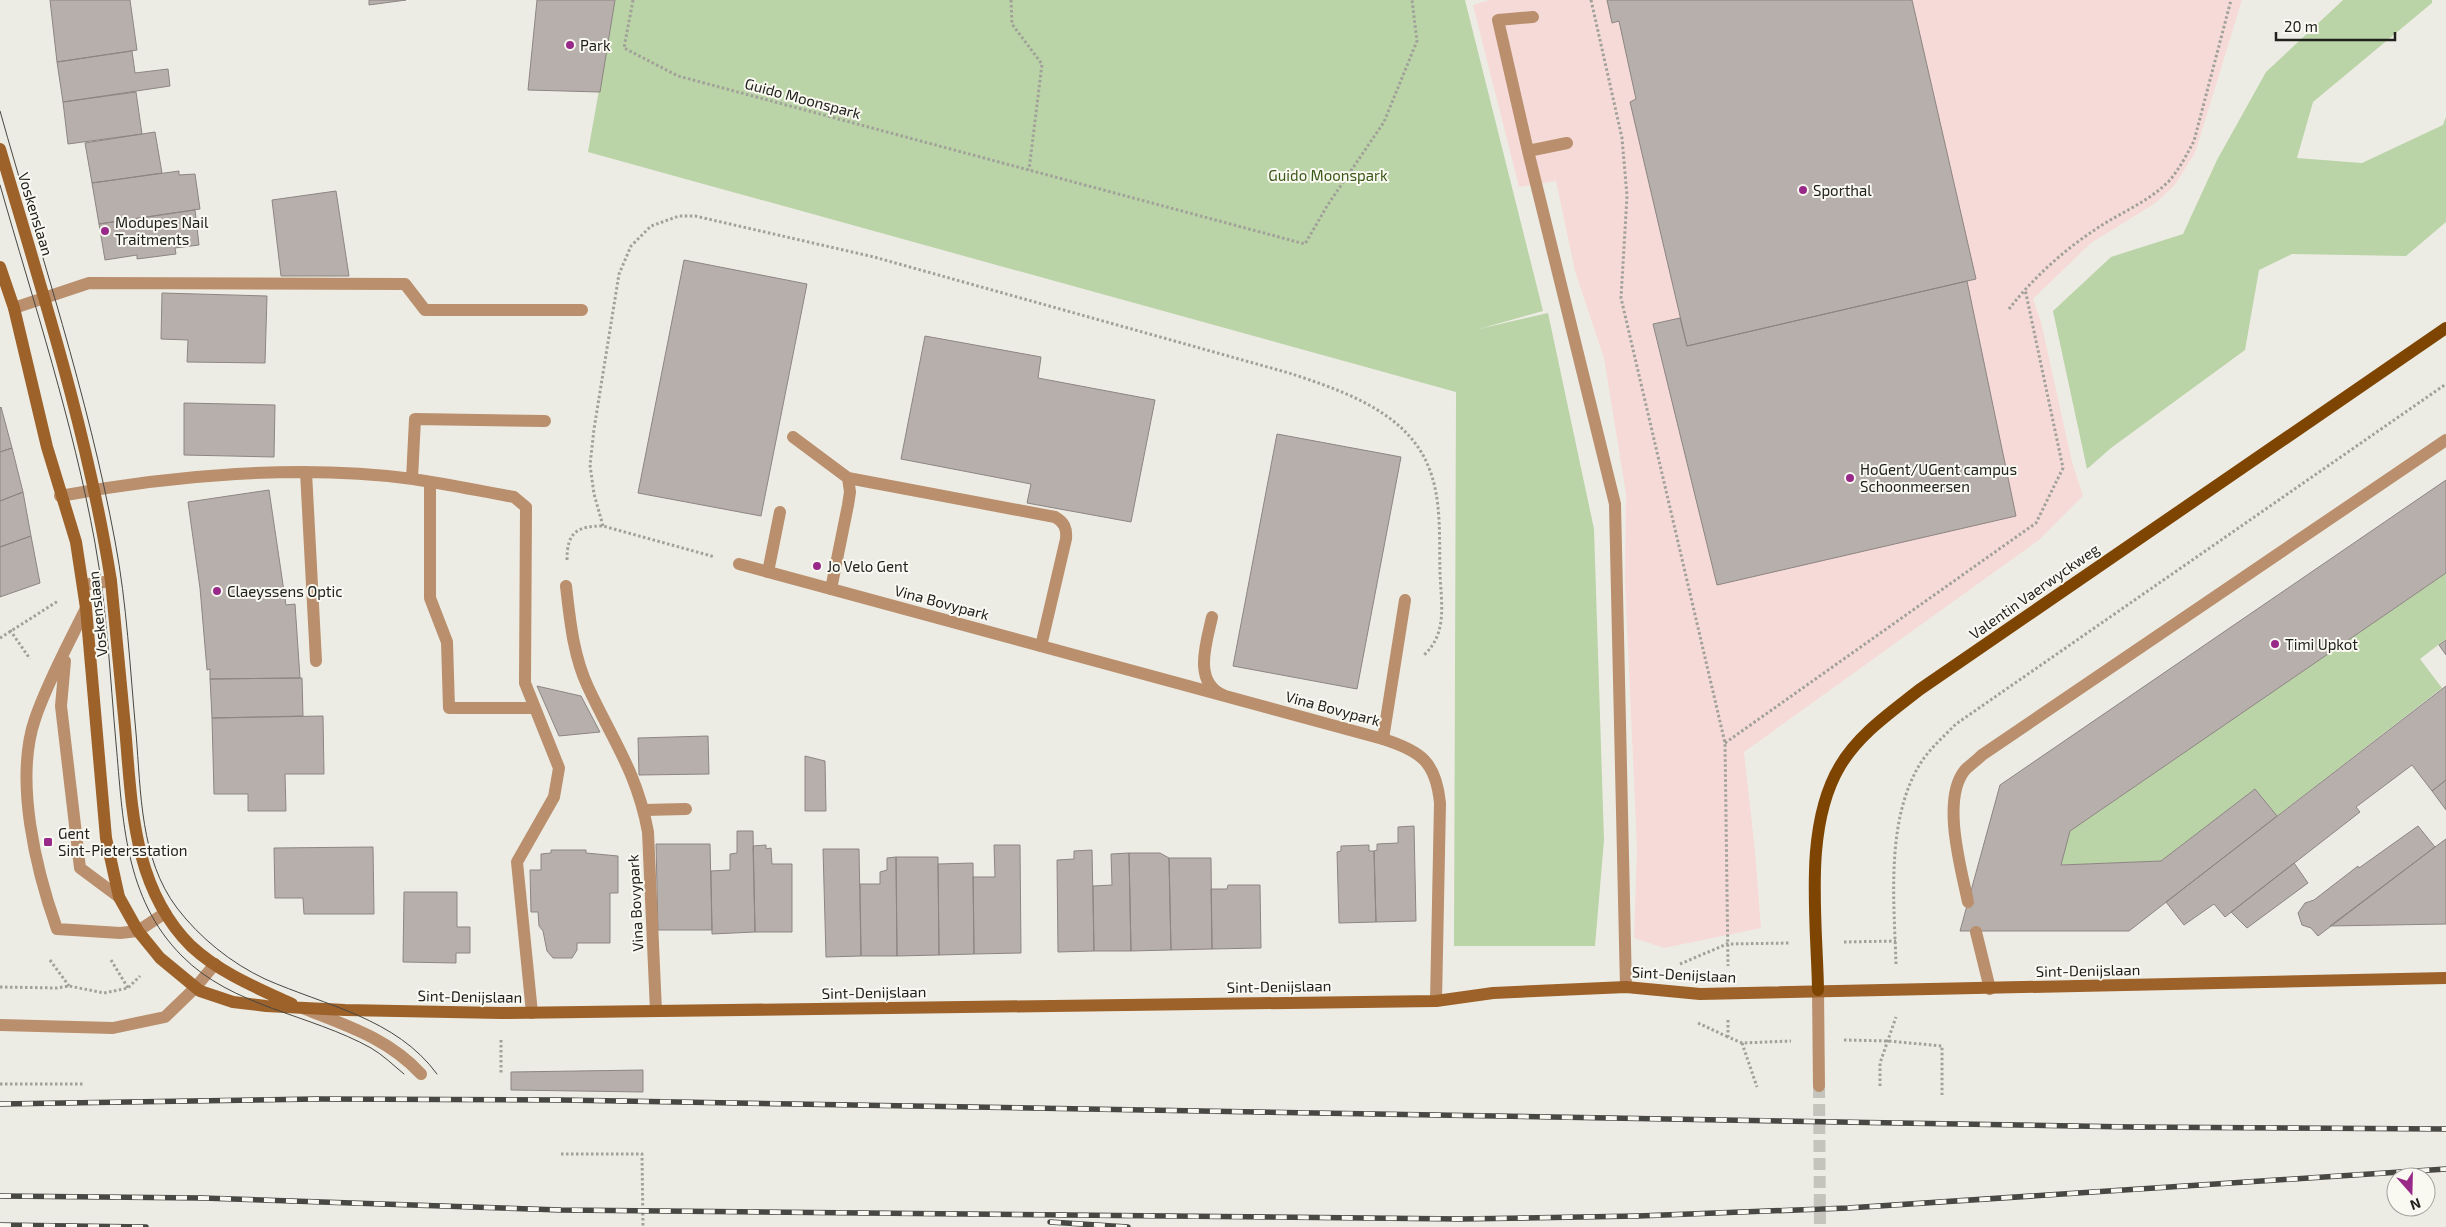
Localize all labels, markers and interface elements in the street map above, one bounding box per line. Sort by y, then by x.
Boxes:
scale bar [2276,10,2395,42]
text: 20 m [2284,17,2318,35]
place label: Park [580,36,611,54]
marker: Park [564,39,576,51]
street label: Guido Moonspark [743,74,863,122]
park label: Guido Moonspark [1268,166,1388,184]
street label: Voskenslaan [15,170,57,258]
place label: Sporthal [1813,181,1872,199]
marker: Sporthal [1797,184,1809,196]
place label: Modupes Nail Traitments [115,213,209,248]
marker: Modupes Nail Traitments [99,225,111,237]
place label: HoGent/UGent campus Schoonmeersen [1860,460,2017,495]
marker: HoGent/UGent campus Schoonmeersen [1844,472,1856,484]
street label: Valentin Vaerwyckweg [1966,539,2103,643]
place label: Jo Velo Gent [827,557,909,575]
marker: Jo Velo Gent [811,560,823,572]
street label: Voskenslaan [84,570,110,658]
street label: Vina Bovypark [893,581,992,623]
place label: Claeyssens Optic [227,582,343,600]
marker: Claeyssens Optic [211,585,223,597]
place label: Timi Upkot [2285,635,2358,653]
marker: Timi Upkot [2269,638,2281,650]
street label: Vina Bovypark [1284,687,1383,729]
place label: Gent Sint-Pietersstation [58,824,188,859]
marker: Gent Sint-Pietersstation [42,836,54,848]
street label: Vina Bovypark [623,854,647,952]
street label: Sint-Denijslaan [2035,960,2141,981]
street label: Sint-Denijslaan [1631,962,1737,987]
street label: Sint-Denijslaan [1226,976,1332,997]
street label: Sint-Denijslaan [821,982,927,1003]
street label: Sint-Denijslaan [417,986,523,1007]
north arrow [2386,1167,2436,1217]
text: N [2408,1195,2423,1214]

